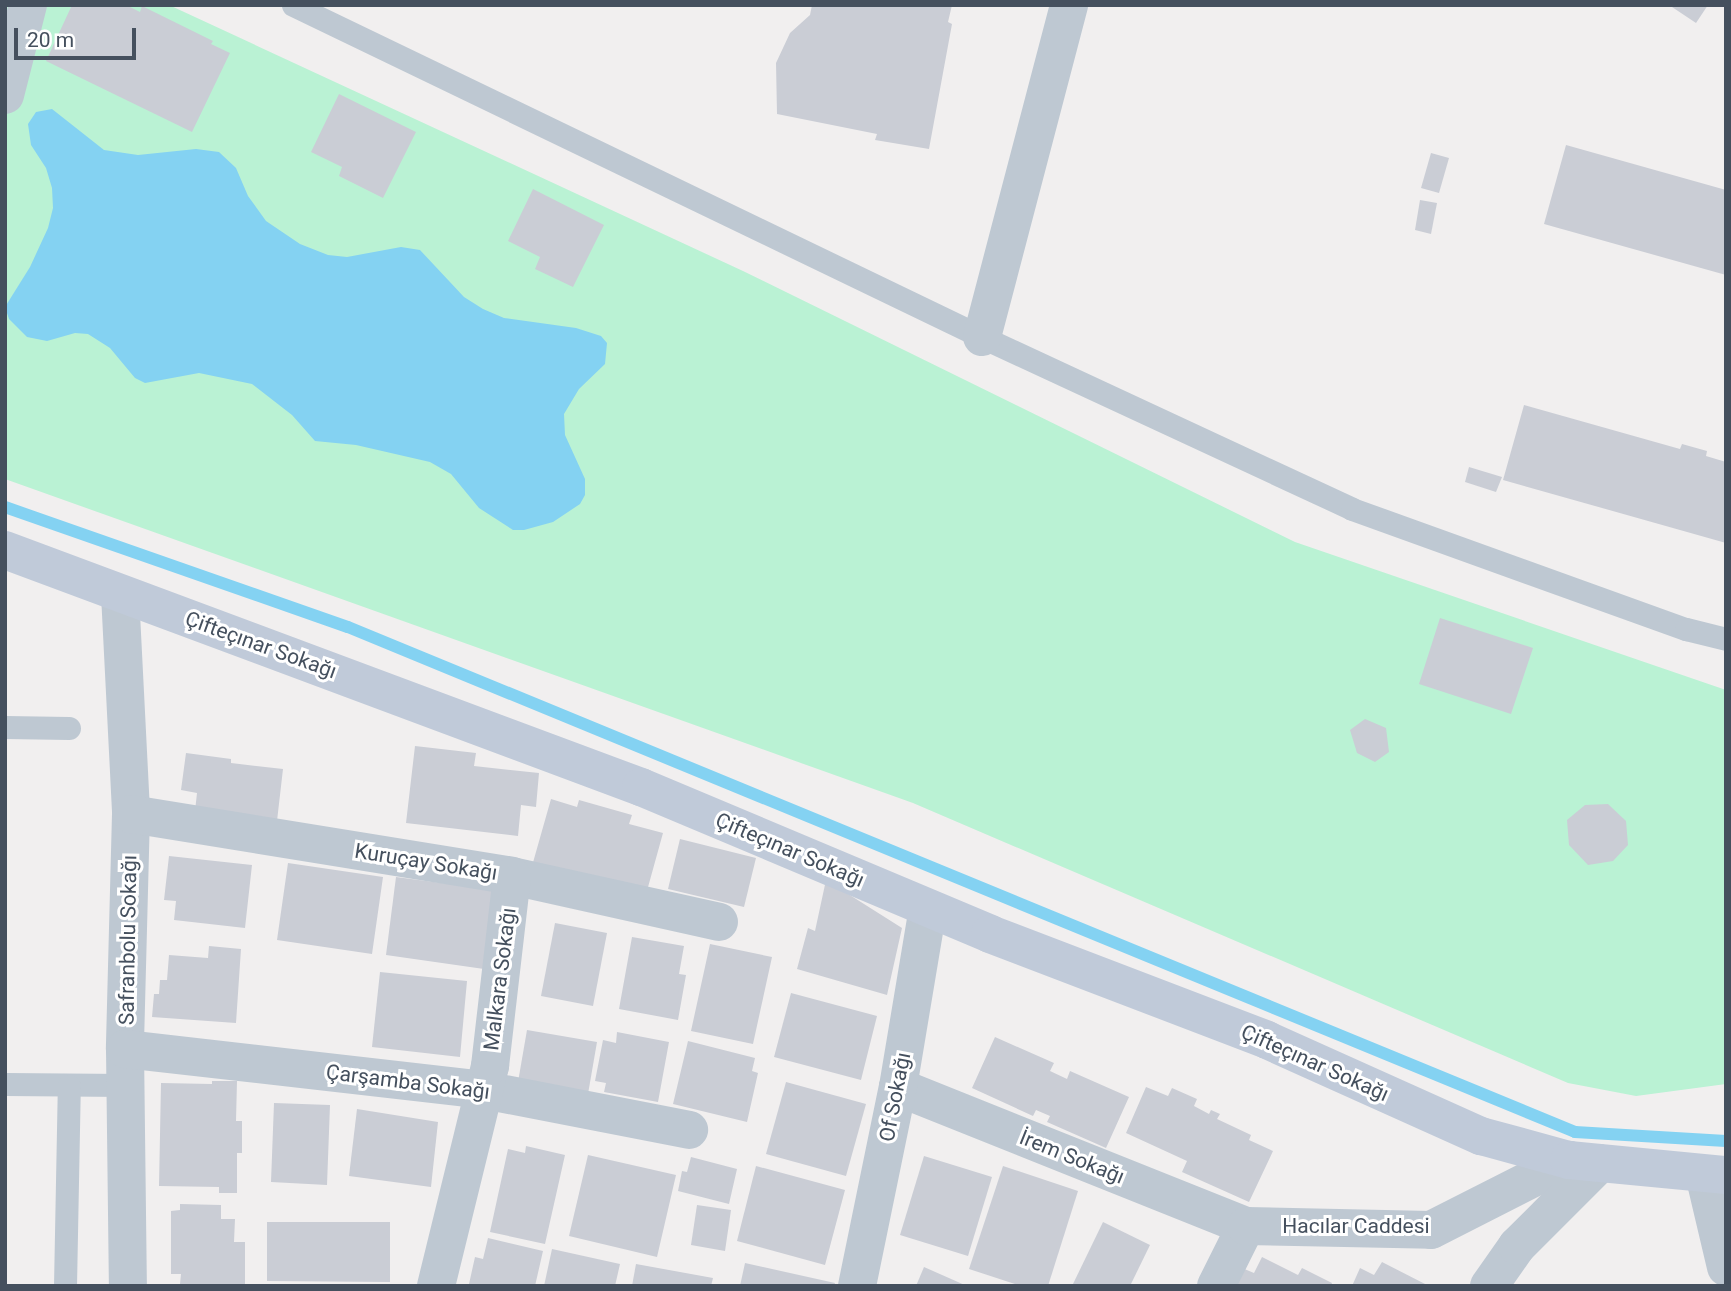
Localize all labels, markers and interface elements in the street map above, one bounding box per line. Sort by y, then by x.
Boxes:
scale bar [18,14,140,58]
text: 20 m [27,28,74,52]
street label: Çifteçınar Sokağı [182,606,340,684]
street label: Çifteçınar Sokağı [712,807,868,893]
street label: Kuruçay Sokağı [353,838,499,886]
street label: Safranbolu Sokağı [114,855,142,1025]
street label: Malkara Sokağı [479,906,521,1052]
street label: Çifteçınar Sokağı [1237,1019,1393,1107]
street label: Of Sokağı [874,1050,916,1144]
street label: Çarşamba Sokağı [325,1059,491,1105]
street label: İrem Sokağı [1016,1125,1128,1189]
street label: Hacılar Caddesi [1282,1213,1430,1239]

